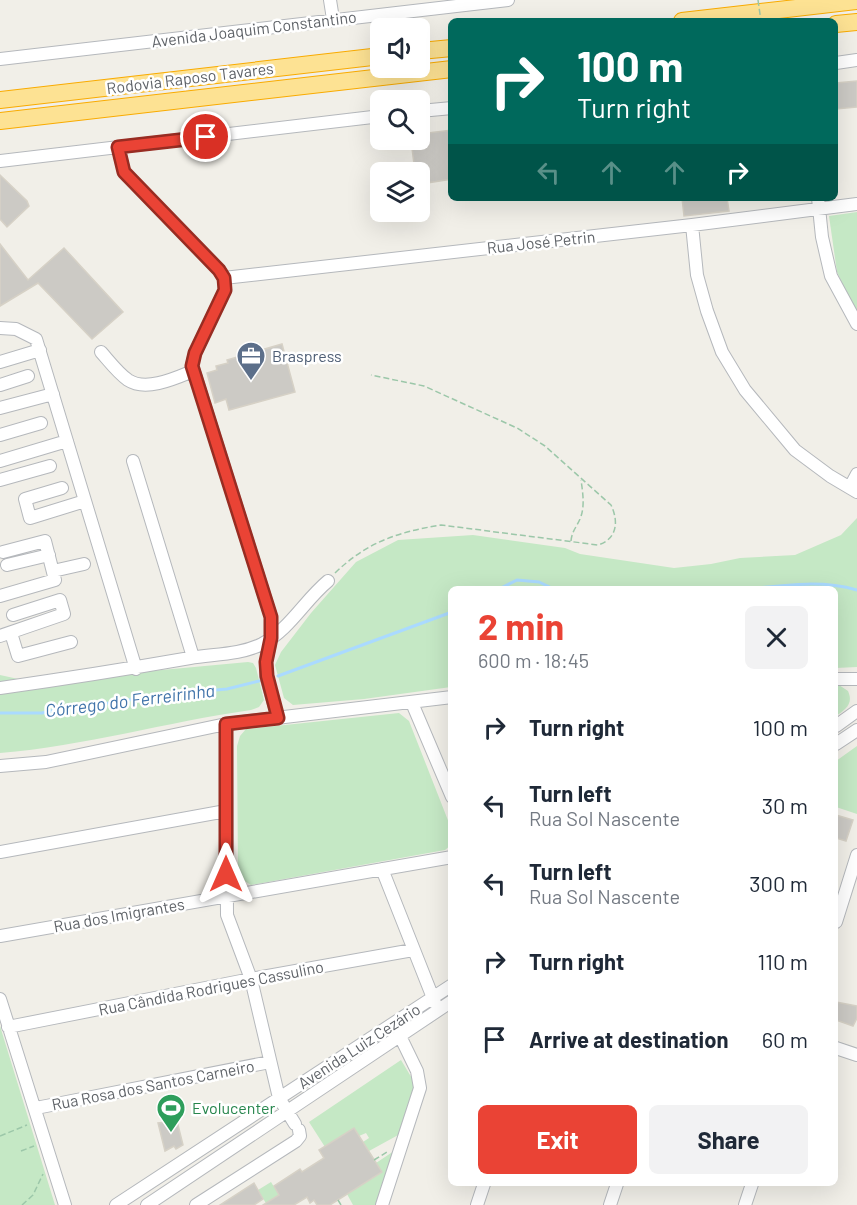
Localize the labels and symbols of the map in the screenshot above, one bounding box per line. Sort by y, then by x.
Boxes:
street label: Avenida Joaquim Constantino [150,6,358,51]
street label: Rodovia Raposo Tavares [105,58,275,97]
pin [180,111,231,162]
street label: Rua José Petrin [486,226,596,257]
office icon: Braspress [235,340,267,382]
place label: Braspress [272,346,342,365]
water label: Córrego do Ferreirinha [44,679,216,721]
position arrow [194,842,258,906]
street label: Rua dos Imigrantes [52,894,186,935]
street label: Rua Cândida Rodrigues Cassulino [97,956,325,1019]
street label: Avenida Luiz Cezário [294,999,424,1092]
street label: Rua Rosa dos Santos Carneiro [50,1056,256,1114]
sports icon: Evolucenter [155,1092,187,1134]
place label: Evolucenter [192,1098,276,1117]

